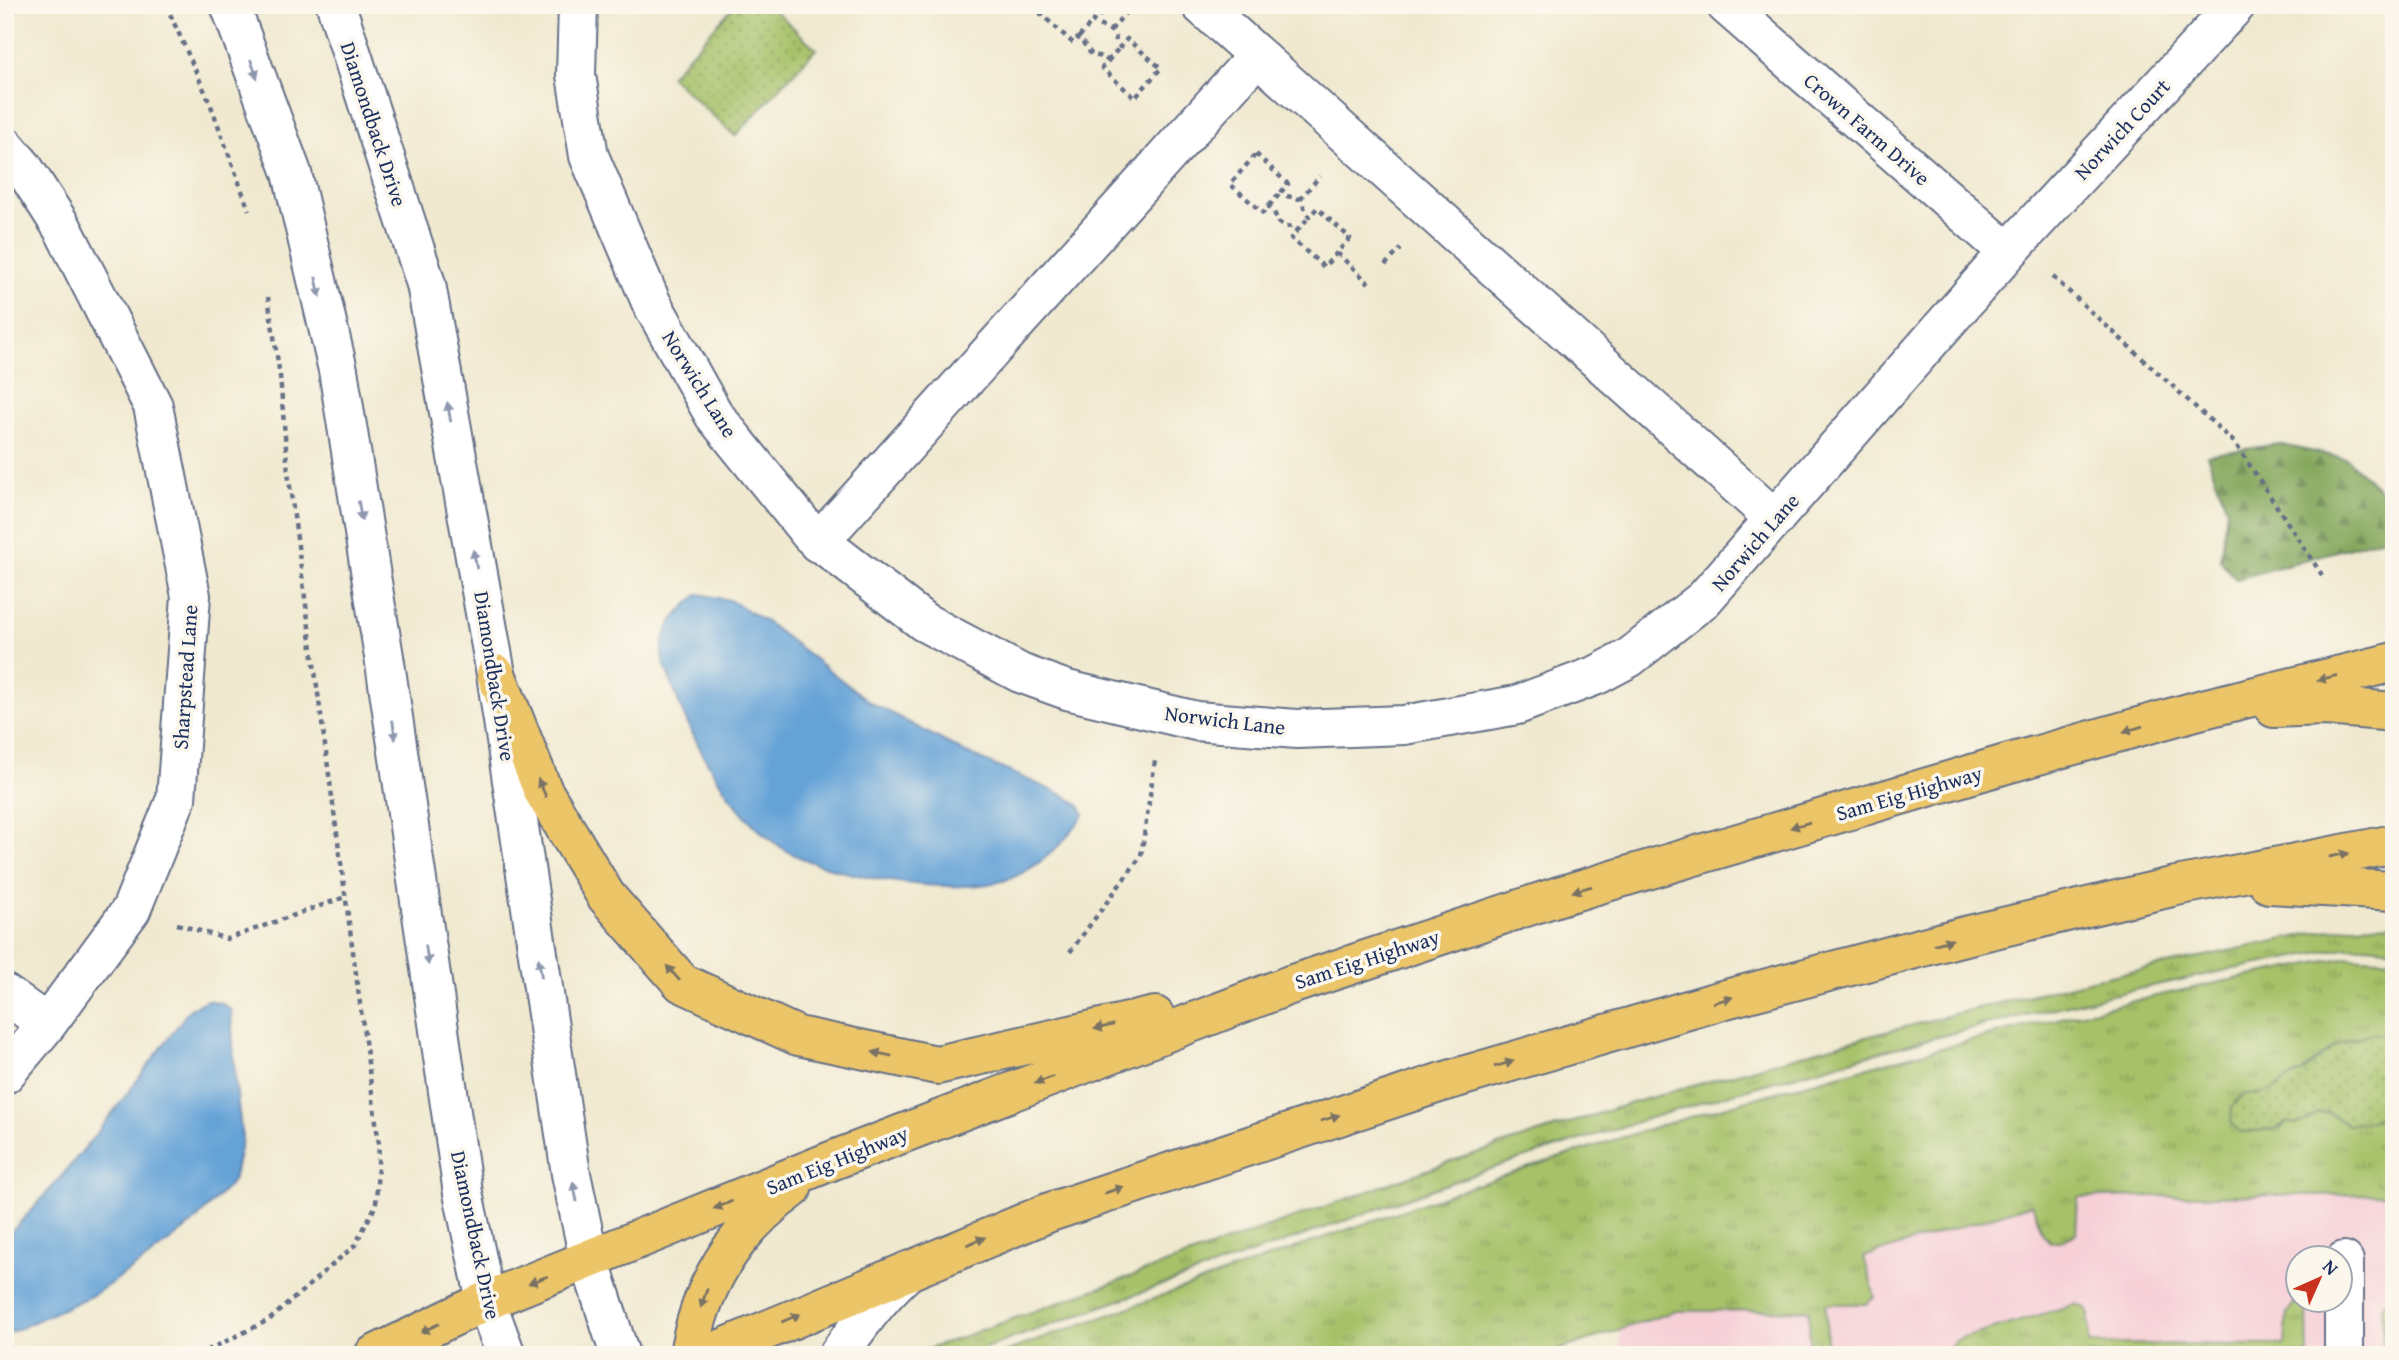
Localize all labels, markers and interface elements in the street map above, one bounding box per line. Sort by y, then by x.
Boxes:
street label: Diamondback Drive [333,38,415,211]
one-way arrow [249,59,260,80]
street label: Crown Farm Drive [1797,65,1937,193]
street label: Norwich Court [2067,71,2178,187]
one-way arrow [313,276,324,298]
street label: Norwich Lane [655,324,745,444]
one-way arrow [443,401,454,423]
street label: Norwich Lane [1704,486,1807,598]
one-way arrow [355,500,366,522]
one-way arrow [469,548,480,570]
street label: Diamondback Drive [466,589,524,763]
street label: Sharpstead Lane [164,603,206,750]
one-way arrow [2316,673,2338,684]
street label: Norwich Lane [1163,697,1287,743]
one-way arrow [389,719,400,741]
one-way arrow [2122,724,2143,734]
street label: Sam Eig Highway [1832,757,1986,829]
one-way arrow [537,778,548,798]
one-way arrow [1789,820,1810,830]
one-way arrow [2328,849,2350,860]
one-way arrow [1571,884,1593,895]
street label: Sam Eig Highway [1291,921,1444,997]
one-way arrow [1932,936,1954,947]
one-way arrow [422,945,433,967]
one-way arrow [534,956,545,978]
one-way arrow [666,964,681,981]
one-way arrow [1712,994,1734,1005]
one-way arrow [1093,1022,1115,1033]
one-way arrow [871,1048,893,1059]
one-way arrow [1494,1058,1515,1068]
one-way arrow [1033,1074,1054,1085]
one-way arrow [1320,1113,1341,1123]
street label: Sam Eig Highway [761,1117,913,1203]
street label: Diamondback Drive [443,1148,509,1322]
one-way arrow [570,1181,581,1203]
one-way arrow [1104,1184,1125,1195]
one-way arrow [712,1200,733,1211]
one-way arrow [966,1236,987,1247]
north arrow [2284,1244,2354,1314]
text: N [2317,1253,2346,1282]
one-way arrow [527,1274,548,1285]
one-way arrow [698,1288,709,1309]
one-way arrow [781,1312,802,1323]
one-way arrow [420,1322,440,1333]

